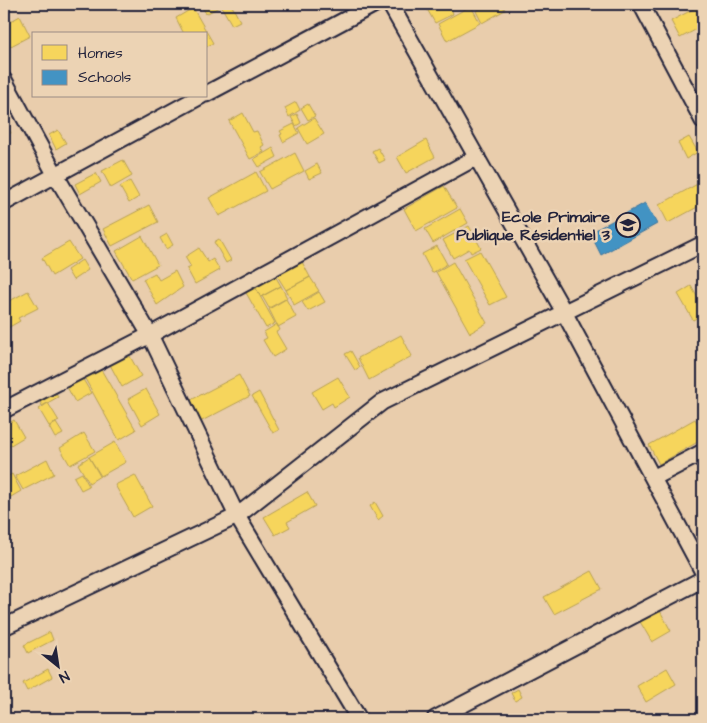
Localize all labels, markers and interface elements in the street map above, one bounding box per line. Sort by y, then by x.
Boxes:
legend [32,32,208,98]
text: Homes [78,43,123,64]
text: Schools [78,67,132,88]
place label: Ecole Primaire Publique Résidentiel 3 [456,206,611,246]
school or university icon: Ecole Primaire Publique Résidentiel 3 [615,212,641,238]
north arrow [32,640,82,690]
text: N [55,666,73,687]

